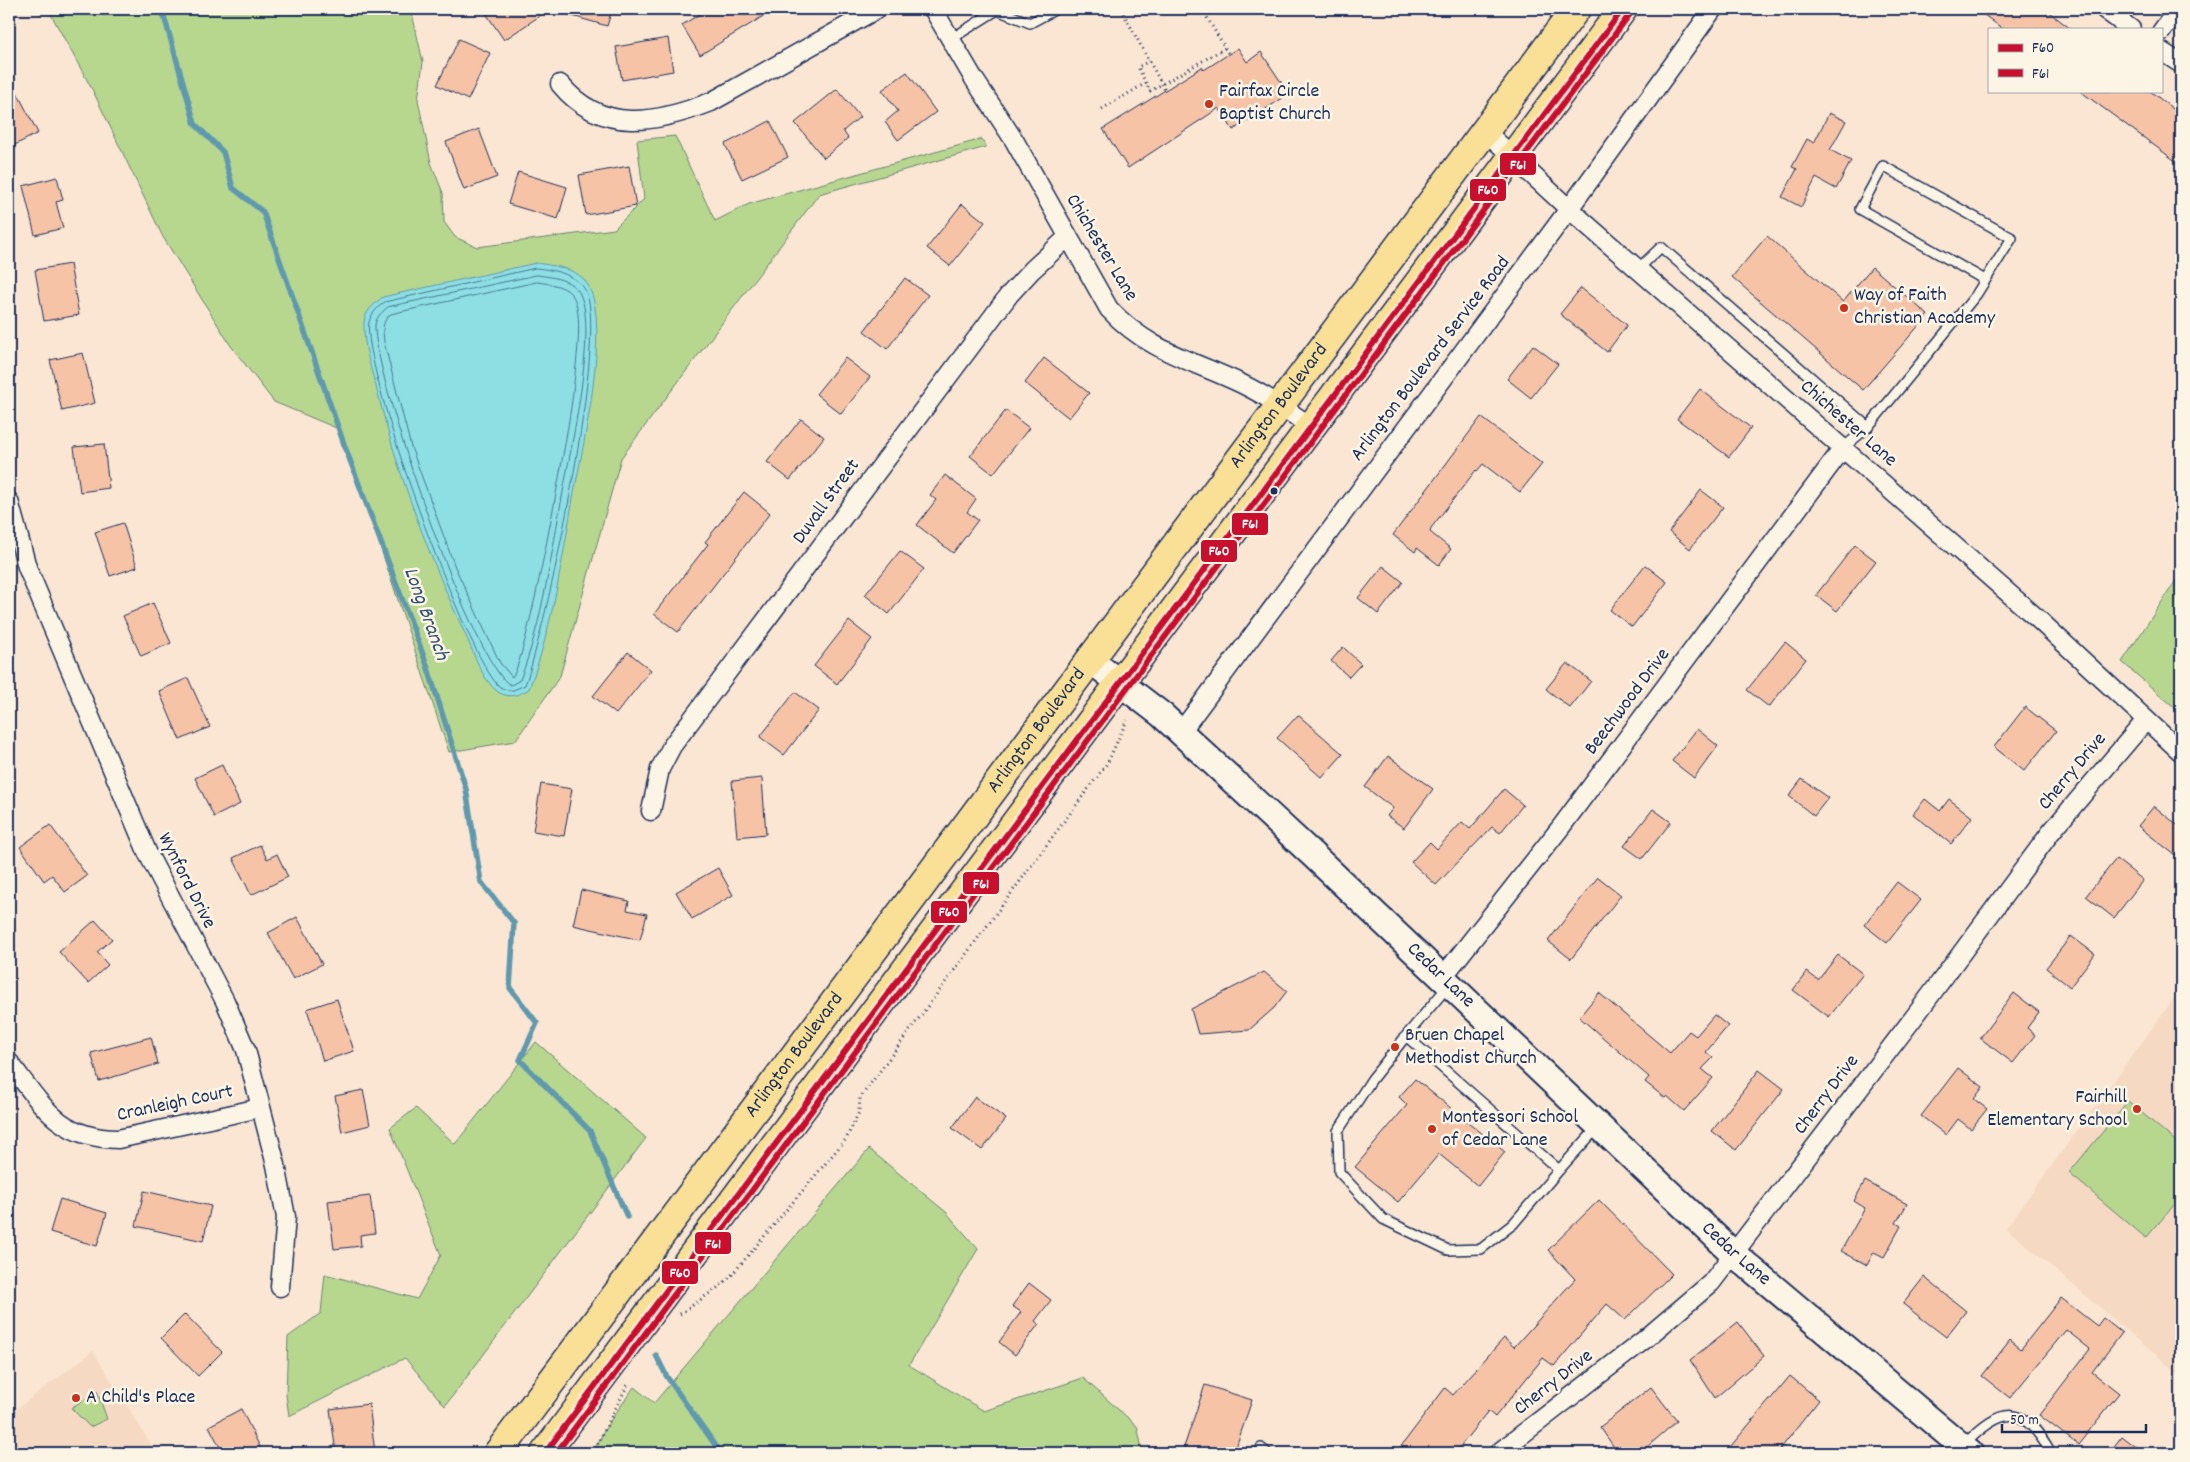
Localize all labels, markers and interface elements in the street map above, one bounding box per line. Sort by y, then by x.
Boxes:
legend [1988,28,2162,92]
text: F60 [2032,38,2054,60]
text: F61 [2032,64,2049,86]
place label: Fairfax Circle Baptist Church [1219,78,1331,129]
marker: Fairfax Circle Baptist Church [1203,98,1215,110]
line badge: F61 [1499,152,1537,176]
text: F61 [1510,156,1526,176]
line badge: F60 [1469,178,1507,202]
text: F60 [1478,181,1498,201]
street label: Chichester Lane [1058,189,1144,307]
street label: Arlington Boulevard Service Road [1344,251,1518,467]
place label: Way of Faith Christian Academy [1854,282,1996,333]
marker: Way of Faith Christian Academy [1838,302,1850,314]
street label: Arlington Boulevard [1223,338,1335,475]
street label: Chichester Lane [1793,374,1903,474]
street label: Duvall Street [786,454,868,550]
unlabelled marker [1269,486,1279,496]
line badge: F61 [1231,512,1269,536]
text: F61 [1242,515,1258,535]
line badge: F60 [1200,539,1238,563]
text: F60 [1209,542,1229,562]
water label: Long Branch [394,563,456,666]
street label: Beechwood Drive [1578,643,1678,761]
street label: Arlington Boulevard [981,662,1093,800]
street label: Cherry Drive [2032,727,2114,817]
street label: Wynford Drive [150,828,222,934]
line badge: F61 [962,871,1000,895]
text: F61 [973,875,989,895]
line badge: F60 [930,900,968,924]
text: F60 [939,903,959,923]
street label: Cedar Lane [1400,936,1481,1015]
street label: Arlington Boulevard [739,987,851,1124]
place label: Bruen Chapel Methodist Church [1405,1022,1537,1073]
marker: Bruen Chapel Methodist Church [1389,1041,1401,1053]
street label: Cherry Drive [1788,1049,1867,1141]
street label: Cranleigh Court [114,1078,236,1130]
place label: Fairhill Elementary School [1987,1084,2127,1135]
marker: Fairhill Elementary School [2131,1103,2143,1115]
place label: Montessori School of Cedar Lane [1442,1104,1578,1155]
marker: Montessori School of Cedar Lane [1426,1123,1438,1135]
street label: Cedar Lane [1694,1216,1777,1293]
line badge: F61 [694,1231,732,1255]
text: F61 [705,1235,721,1255]
line badge: F60 [661,1260,699,1285]
text: F60 [670,1264,690,1284]
street label: Cherry Drive [1508,1343,1600,1423]
place label: A Child's Place [86,1384,196,1412]
marker: A Child's Place [70,1392,82,1404]
scale bar [2002,1402,2146,1434]
text: 50 m [2010,1410,2039,1432]

